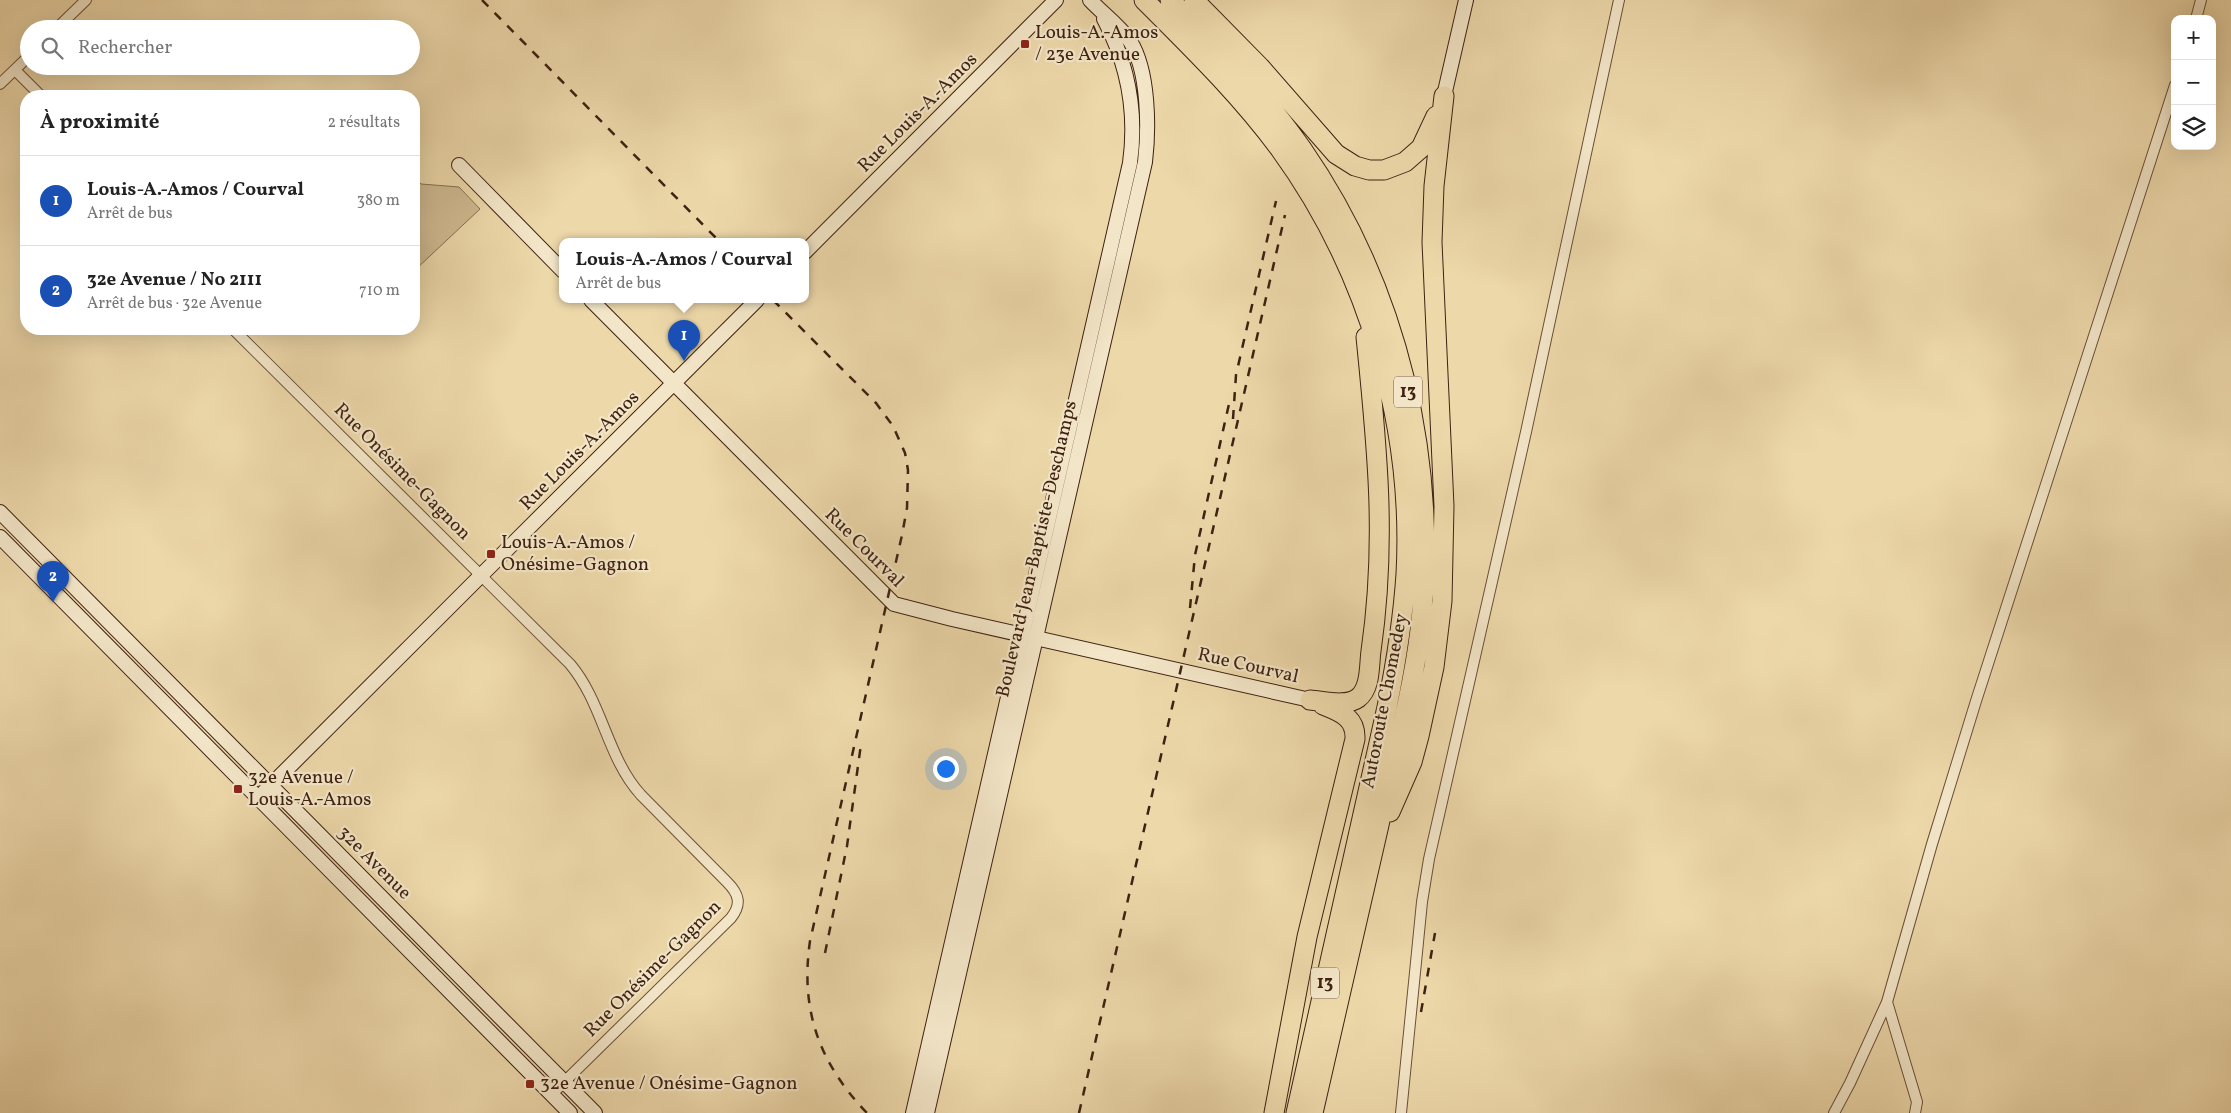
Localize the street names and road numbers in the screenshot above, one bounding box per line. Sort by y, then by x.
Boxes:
street label: Rue Louis-A.-Amos [852,47,984,179]
road number: 13 [1394,377,1422,408]
street label: Rue Louis-A.-Amos [514,385,646,517]
street label: Rue Onésime-Gagnon [328,398,476,546]
street label: Boulevard Jean-Baptiste-Deschamps [990,398,1084,700]
street label: Rue Courval [818,502,910,594]
street label: Autoroute Chomedey [1355,611,1415,791]
street label: Rue Courval [1195,642,1301,690]
street label: 32e Avenue [331,820,417,906]
street label: Rue Onésime-Gagnon [579,895,727,1043]
road number: 13 [1311,968,1339,998]

